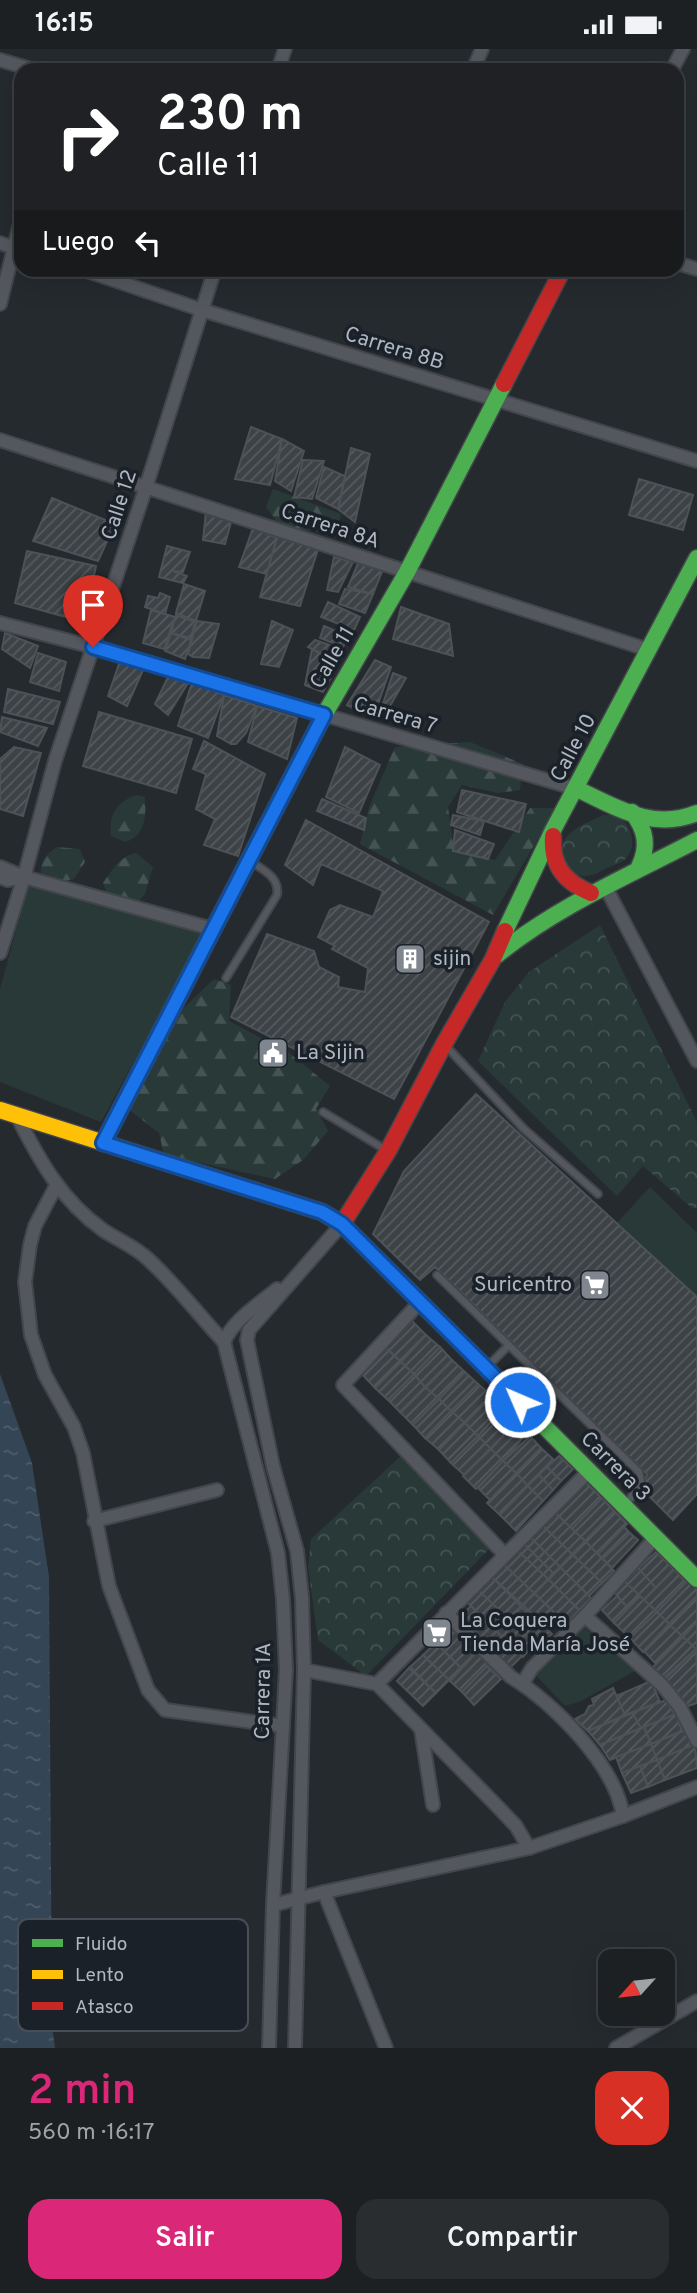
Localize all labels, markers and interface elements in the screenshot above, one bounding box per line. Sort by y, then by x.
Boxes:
text: 16:15 [35,8,94,41]
text: 230 m [157,86,303,148]
icon: right [42,91,133,182]
text: Calle 11 [157,147,260,187]
icon: left [129,224,167,262]
text: Luego [42,227,115,260]
street label: Carrera 8B [341,321,447,377]
street label: Calle 12 [96,466,144,544]
street label: Carrera 8A [277,498,383,556]
pin [63,575,123,647]
icon: arrive [74,586,112,624]
street label: Calle 11 [304,622,362,694]
street label: Carrera 7 [350,691,440,741]
street label: Calle 10 [545,709,603,787]
building icon: sijin [393,942,427,976]
place label: sijin [433,946,471,973]
public building icon: La Sijin [256,1036,290,1070]
place label: La Sijin [296,1040,365,1067]
supermarket icon: Suricentro [578,1268,612,1302]
place label: Suricentro [474,1272,572,1299]
position arrow [483,1365,557,1439]
street label: Carrera 3 [574,1426,656,1508]
place label: La Coquera Tienda María José [460,1608,630,1659]
supermarket icon: La Coquera Tienda María José [420,1616,454,1650]
street label: Carrera 1A [250,1642,278,1740]
legend [18,1919,248,2031]
text: Fluido [75,1933,127,1957]
north arrow [598,1949,676,2027]
map controls [598,1949,675,2026]
text: Lento [75,1964,124,1988]
text: Atasco [75,1996,134,2020]
text: 2 min [28,2066,136,2119]
button: close [595,2071,669,2145]
text: 560 m · 16:17 [28,2119,154,2148]
button: Salir [28,2199,342,2279]
button: Compartir [356,2199,669,2279]

